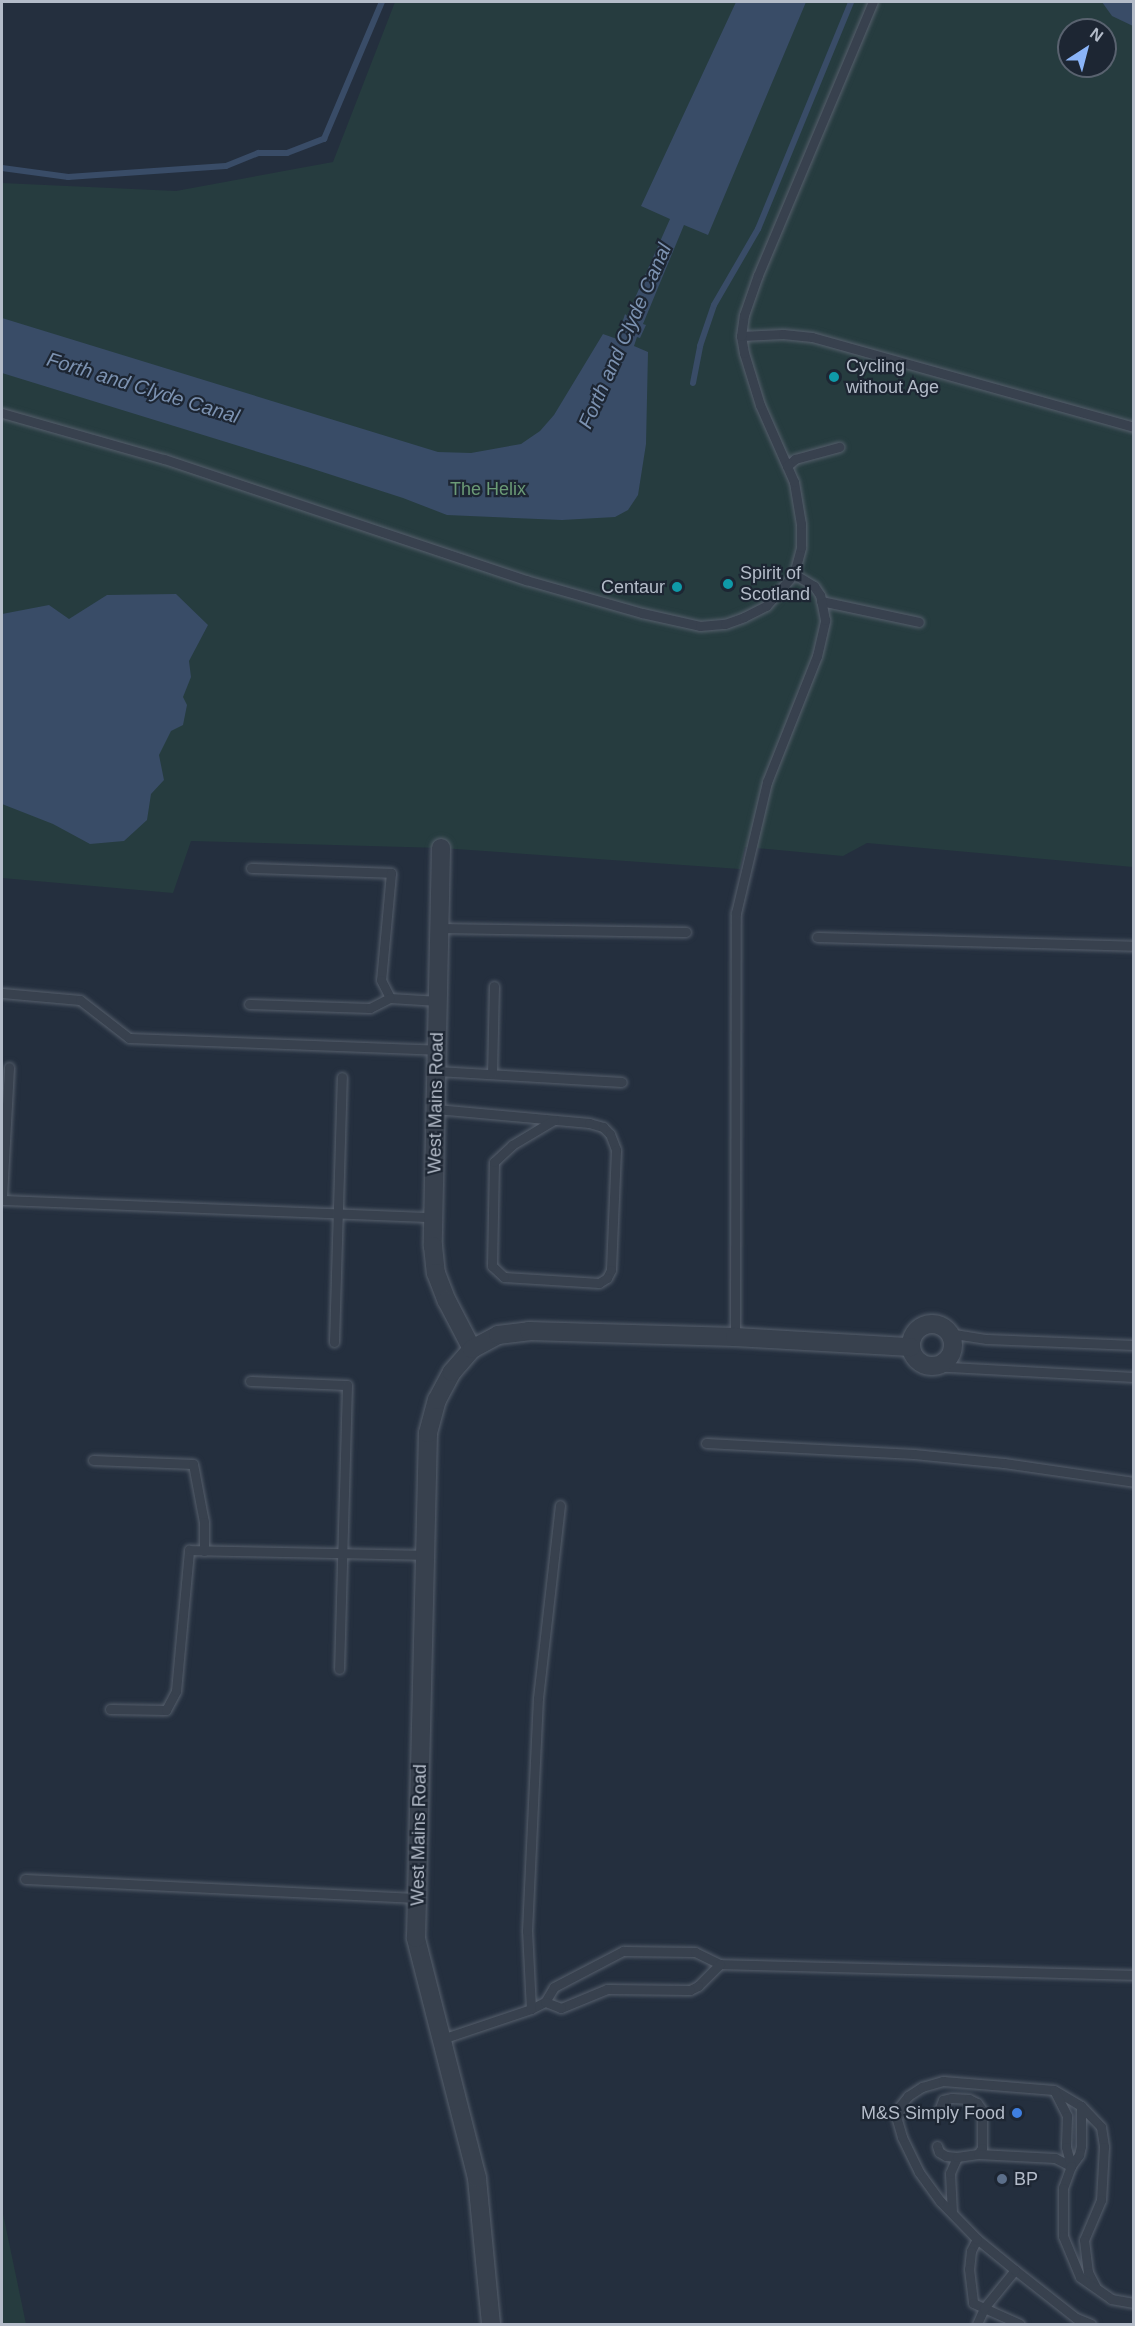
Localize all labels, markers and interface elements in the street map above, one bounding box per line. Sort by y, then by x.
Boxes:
north arrow [1057,18,1117,78]
text: N [1087,24,1106,45]
water label: Forth and Clyde Canal [573,240,677,432]
water label: Forth and Clyde Canal [44,347,242,429]
place label: Cycling without Age [846,356,940,398]
marker: Cycling without Age [827,370,841,384]
park label: The Helix [450,478,526,500]
place label: Spirit of Scotland [740,563,810,606]
place label: Centaur [601,576,665,598]
marker: Spirit of Scotland [721,577,735,591]
marker: Centaur [670,580,684,594]
street label: West Mains Road [424,1032,448,1174]
street label: West Mains Road [407,1764,431,1906]
place label: M&S Simply Food [861,2102,1005,2124]
marker: M&S Simply Food [1010,2106,1024,2120]
place label: BP [1014,2168,1038,2190]
marker: BP [995,2172,1009,2186]

